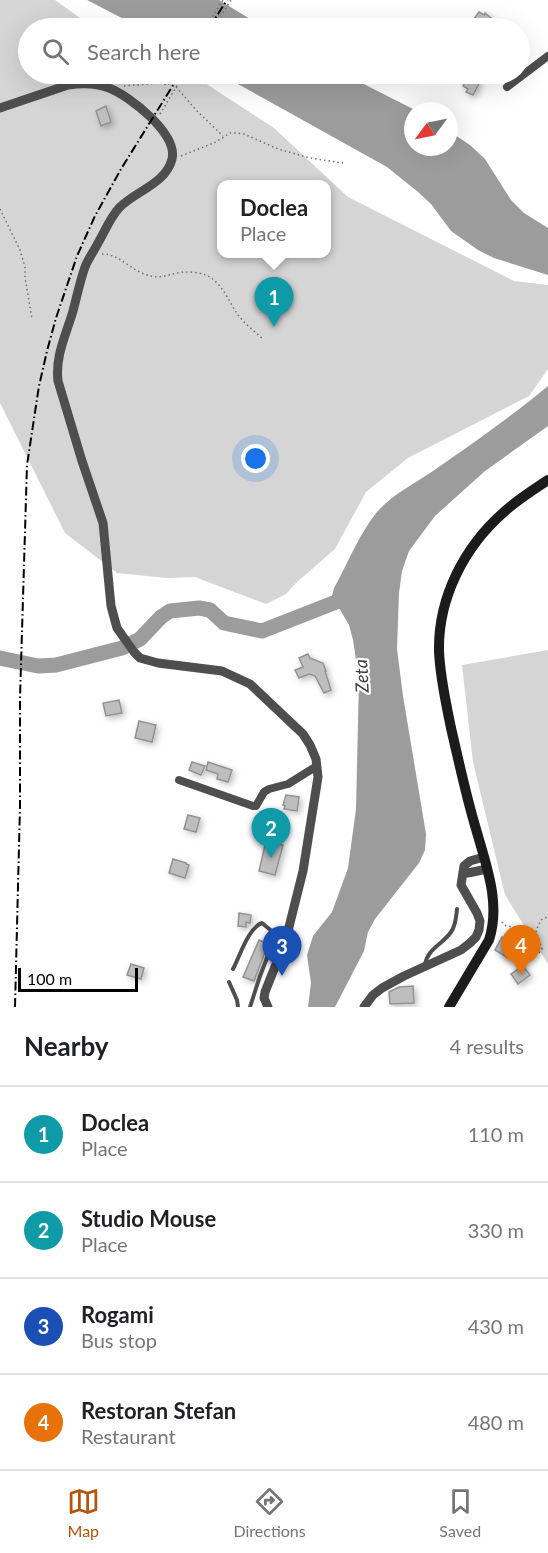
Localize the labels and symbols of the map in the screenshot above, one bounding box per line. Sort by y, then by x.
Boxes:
north arrow [404,102,458,156]
pin: 1 [254,278,294,327]
your location [241,444,270,473]
water label: Zeta [349,659,373,694]
pin: 2 [252,808,290,858]
pin: 3 [262,926,302,976]
pin: 4 [502,926,540,975]
scale bar [18,965,138,992]

